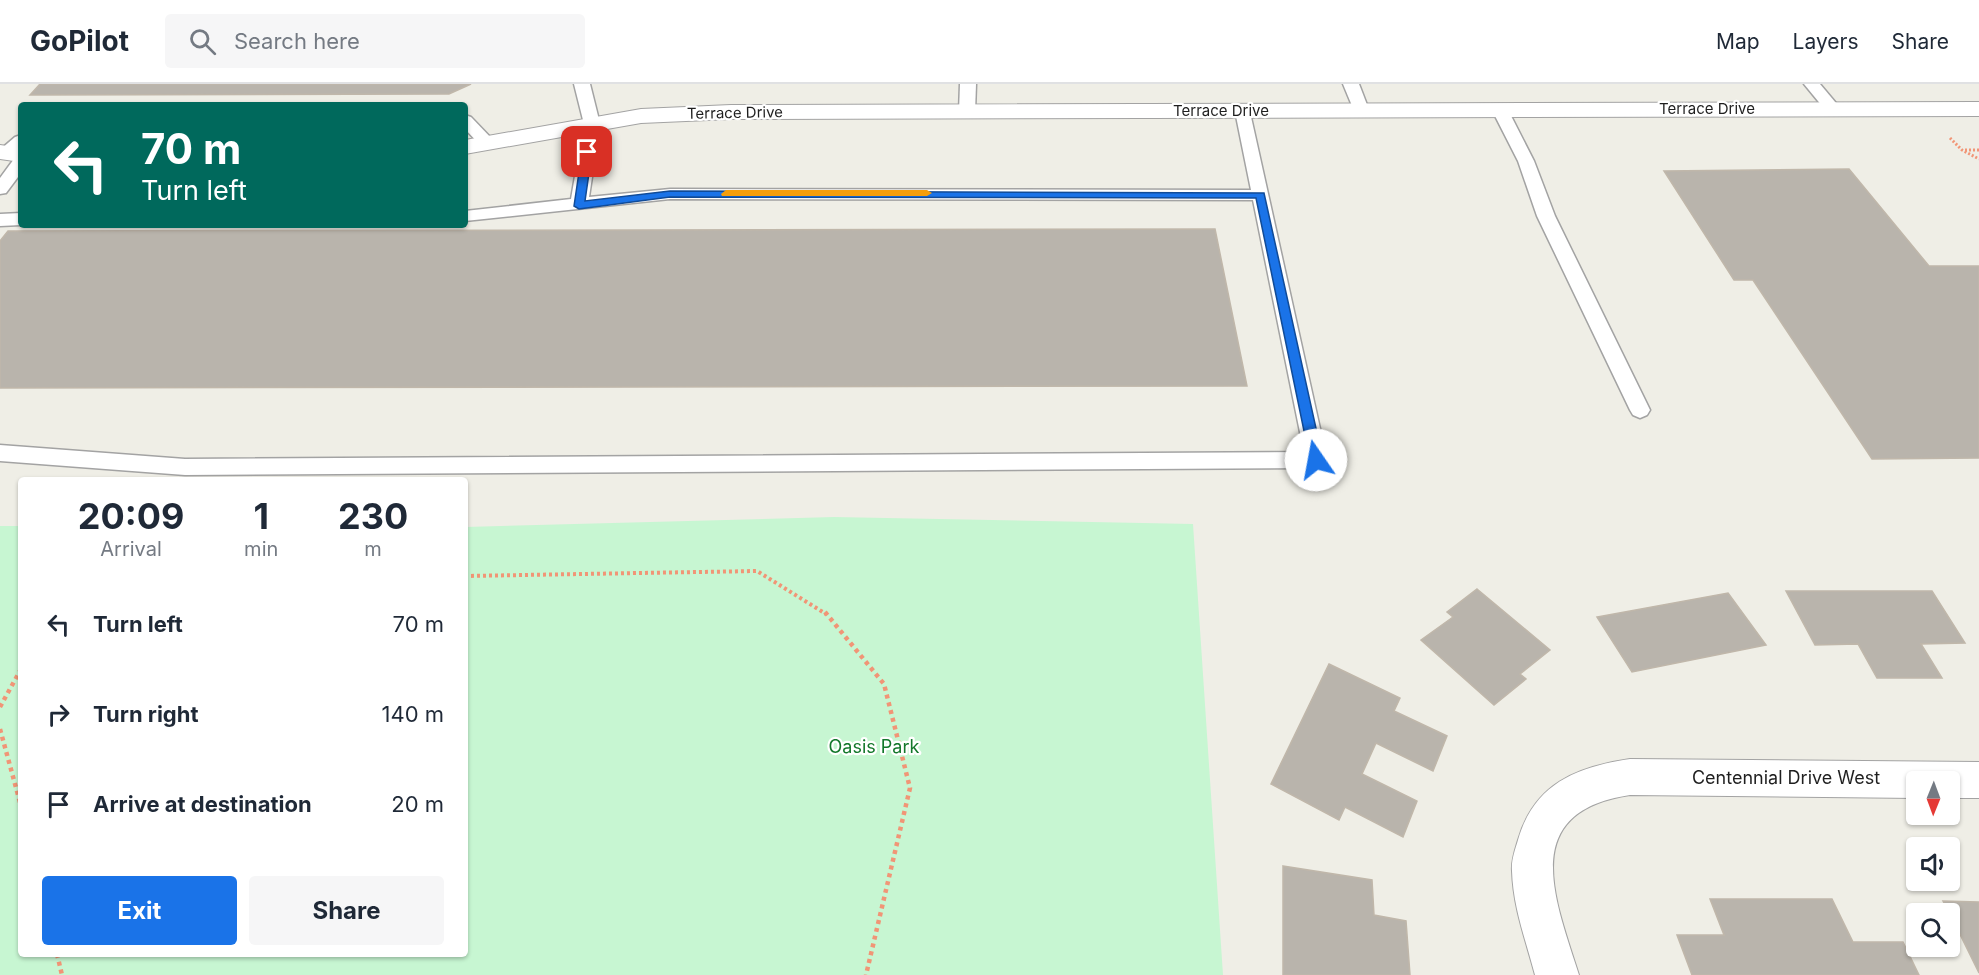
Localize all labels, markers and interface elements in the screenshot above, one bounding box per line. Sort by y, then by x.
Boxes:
search box [165,14,585,68]
text: GoPilot [30,24,129,58]
icon: search [186,25,219,58]
text: Search here [234,28,360,54]
text: Map [1716,29,1760,54]
text: Layers [1793,29,1859,54]
text: Share [1892,29,1949,54]
street label: Terrace Drive [1659,99,1755,118]
street label: Terrace Drive [1173,101,1269,120]
street label: Terrace Drive [687,102,783,123]
text: 70 m [141,123,241,174]
icon: left [42,126,120,204]
pin [561,126,612,177]
icon: arrive [570,135,603,168]
text: Turn left [141,174,247,207]
position arrow [1284,428,1348,492]
text: 20:09 [78,494,184,538]
text: 1 [253,494,269,538]
text: 230 [338,494,408,538]
text: Arrival [100,537,162,561]
text: min [244,537,278,561]
text: m [364,537,382,561]
icon: left [42,608,75,641]
text: Turn left [93,611,183,637]
text: 70 m [393,611,444,637]
icon: right [42,698,75,731]
text: Turn right [93,701,199,727]
text: 140 m [382,701,444,727]
park label: Oasis Park [829,736,920,757]
street label: Centennial Drive West [1692,767,1880,788]
north arrow [1906,771,1960,825]
map controls [1906,771,1960,957]
icon: arrive [42,788,75,821]
text: Arrive at destination [93,791,312,817]
text: 20 m [391,791,444,817]
button: sound [1906,837,1960,891]
button: Exit [42,876,237,945]
button: Share [249,876,444,945]
button: search [1906,903,1960,957]

